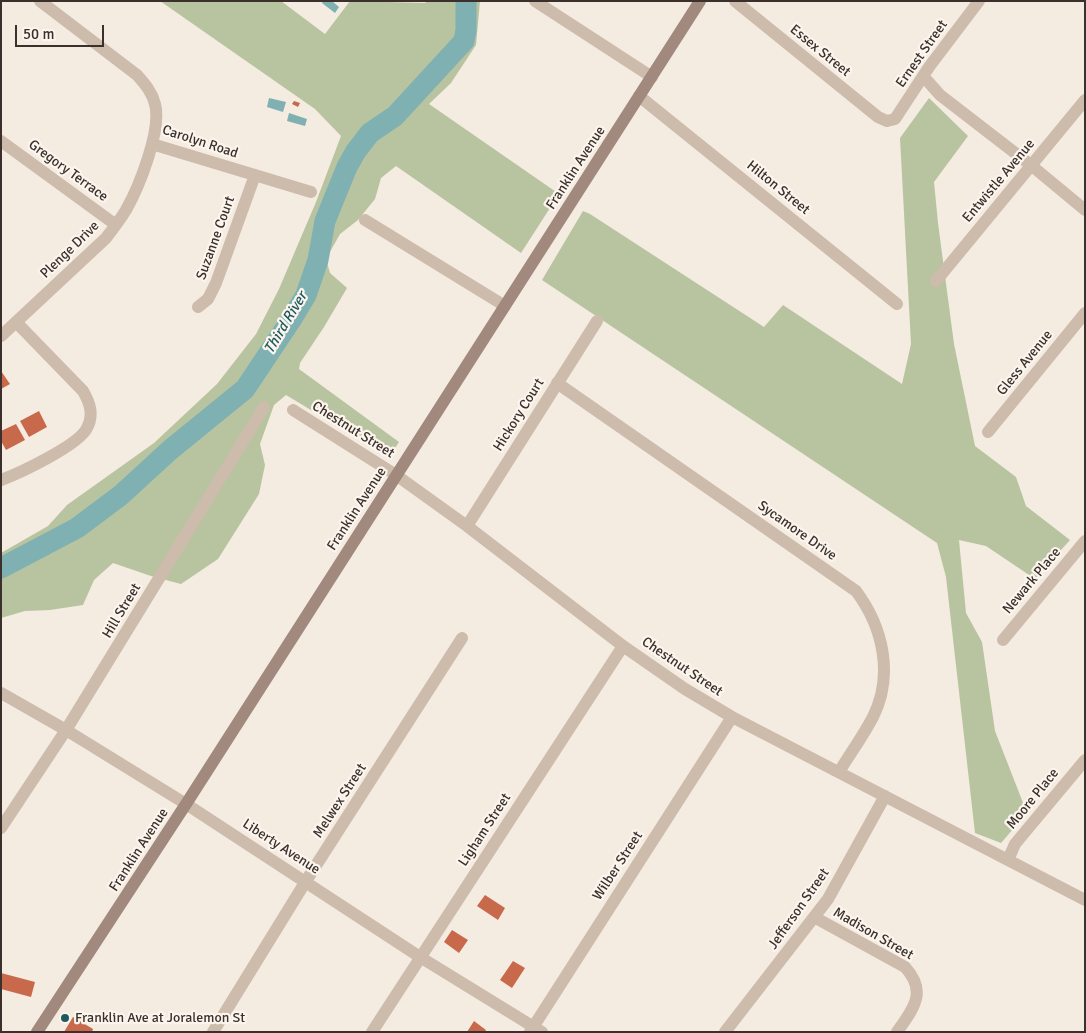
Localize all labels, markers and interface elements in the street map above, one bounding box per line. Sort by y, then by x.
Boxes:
scale bar [18,15,106,47]
street label: Ernest Street [893,17,951,91]
street label: Essex Street [786,21,854,81]
text: 50 m [23,25,54,43]
street label: Carolyn Road [160,122,240,162]
street label: Franklin Avenue [543,123,609,213]
street label: Entwistle Avenue [959,136,1039,226]
street label: Gregory Terrace [25,137,111,205]
street label: Hilton Street [743,157,813,219]
street label: Suzanne Court [193,194,239,282]
street label: Plenge Drive [37,218,103,282]
water label: Third River [261,289,311,357]
street label: Gless Avenue [994,327,1056,399]
street label: Hickory Court [490,376,548,454]
street label: Chestnut Street [309,398,397,462]
street label: Franklin Avenue [324,464,390,554]
street label: Sycamore Drive [754,498,840,564]
street label: Newark Place [999,544,1065,618]
street label: Hill Street [99,581,145,641]
street label: Chestnut Street [638,634,726,700]
street label: Melwex Street [310,761,370,841]
street label: Moore Place [1003,765,1063,833]
street label: Ligham Street [455,790,515,870]
street label: Franklin Avenue [106,805,172,895]
street label: Liberty Avenue [239,816,323,878]
street label: Wilber Street [589,828,647,904]
street label: Jefferson Street [765,865,833,953]
street label: Madison Street [830,904,916,964]
place label: Franklin Ave at Joralemon St [75,1010,245,1026]
marker: Franklin Ave at Joralemon St [59,1012,71,1024]

